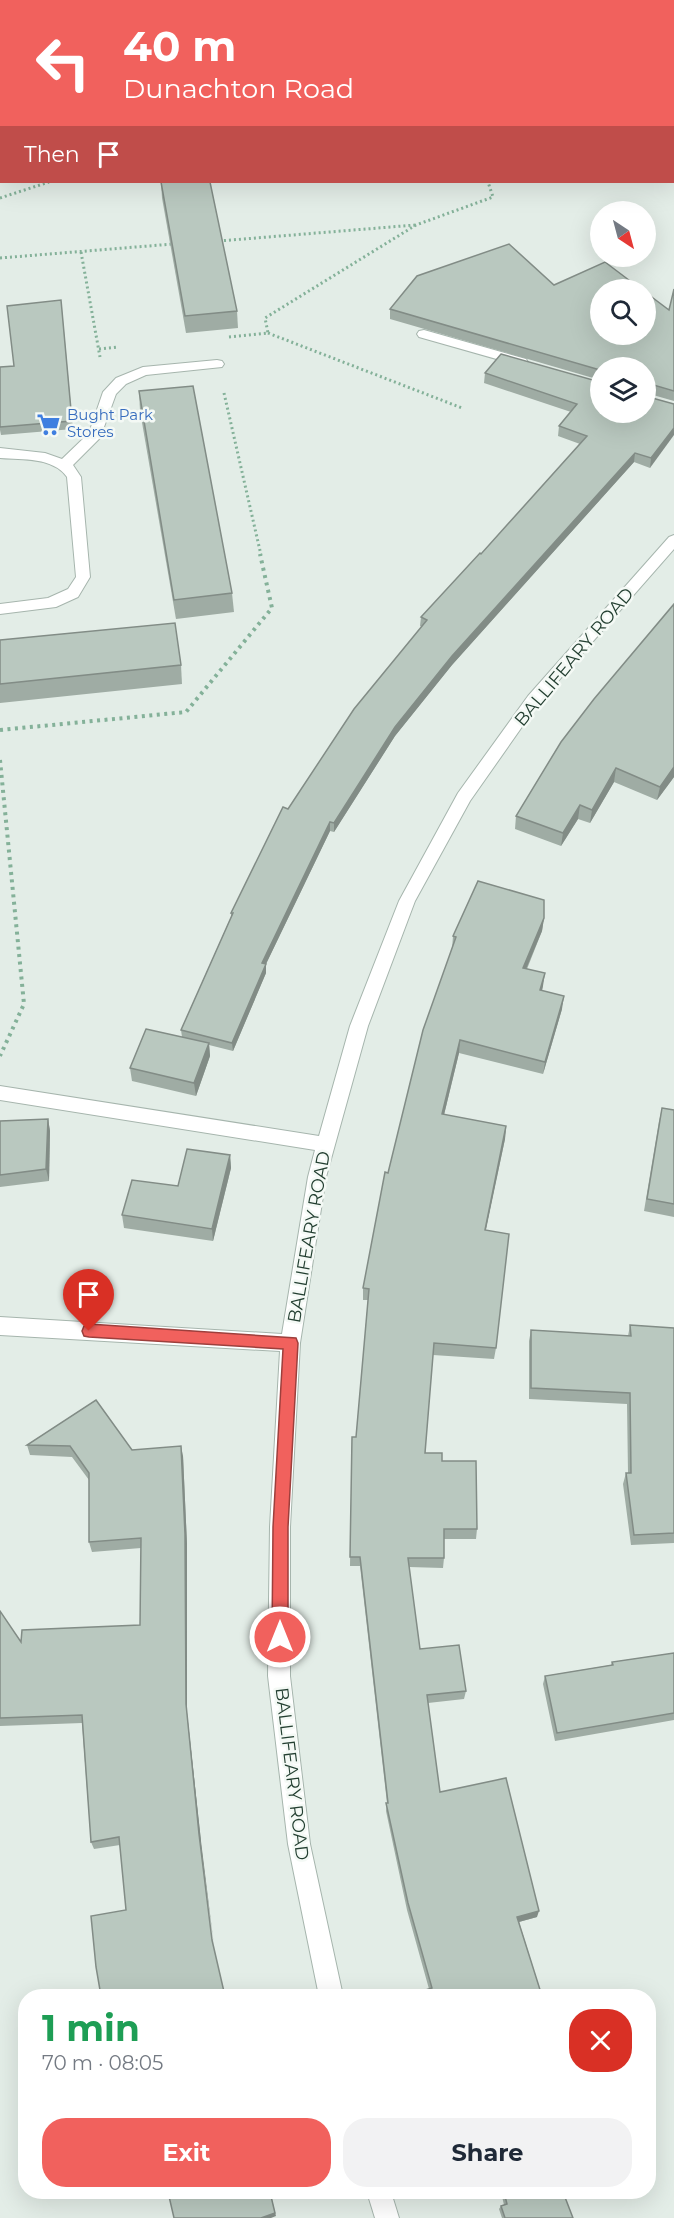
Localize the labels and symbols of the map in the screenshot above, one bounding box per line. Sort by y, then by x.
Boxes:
north arrow [590,201,656,267]
place label: Bught Park Stores [67,405,153,441]
supermarket icon: Bught Park Stores [36,411,62,437]
street label: BALLIFEARY ROAD [510,583,638,731]
street label: BALLIFEARY ROAD [283,1149,335,1325]
pin [63,1269,114,1331]
position arrow [248,1605,312,1669]
street label: BALLIFEARY ROAD [270,1686,314,1862]

